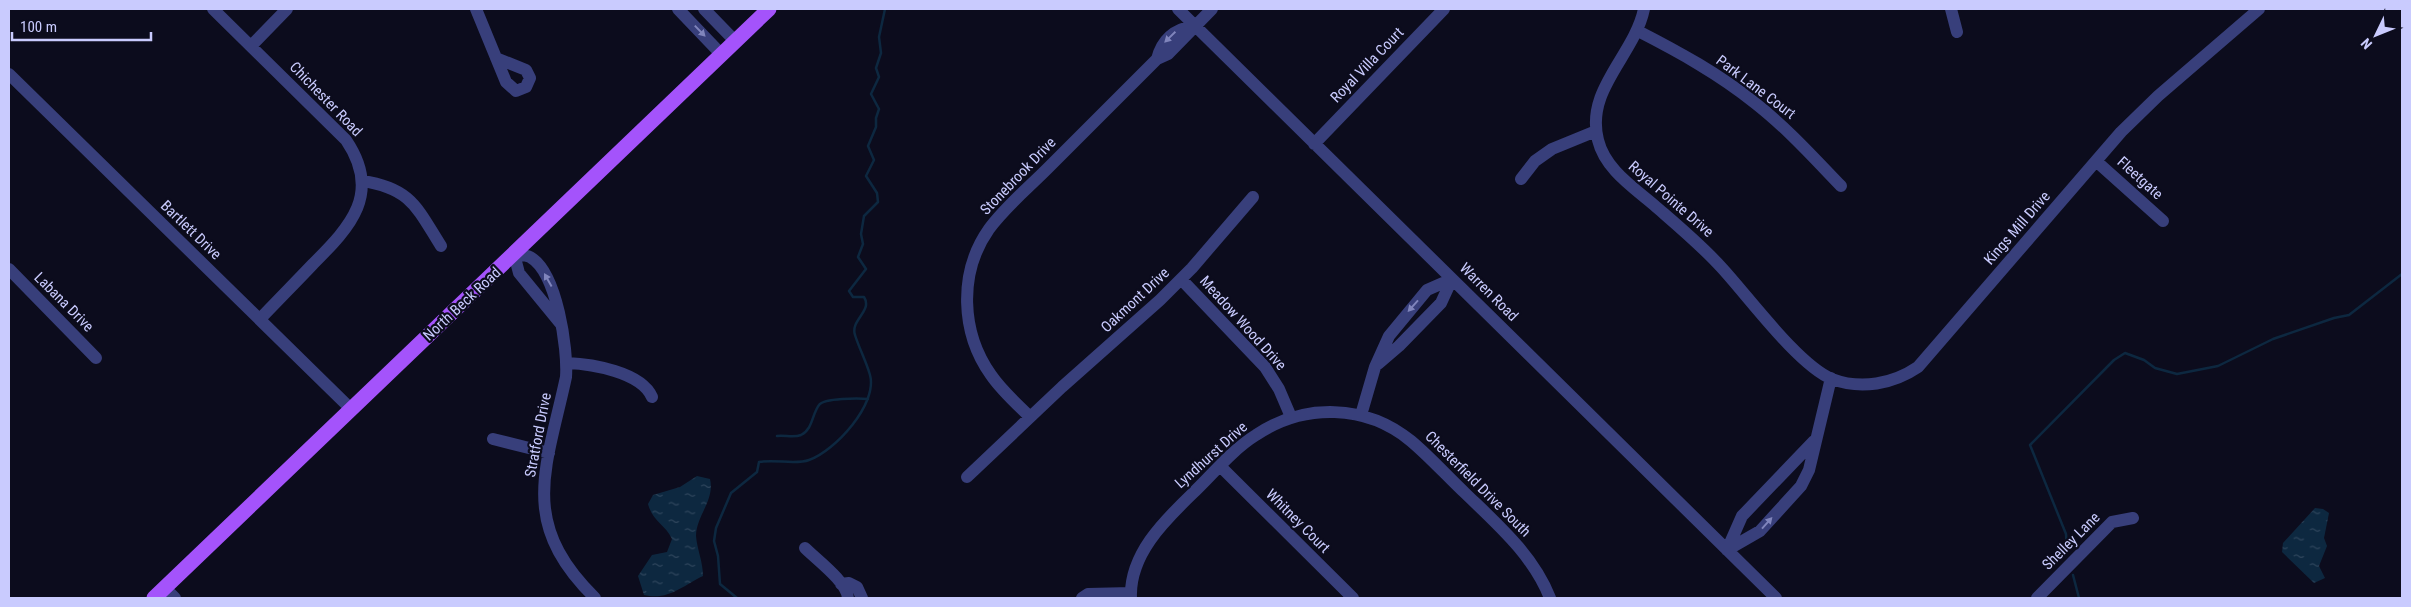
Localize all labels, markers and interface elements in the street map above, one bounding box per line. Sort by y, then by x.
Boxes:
scale bar [12,10,151,42]
north arrow [2351,10,2401,60]
text: 100 m [20,18,57,36]
street label: Royal Villa Court [1327,24,1407,106]
one-way arrow [694,25,706,37]
one-way arrow [1164,31,1176,43]
text: N [2358,35,2375,52]
street label: Park Lane Court [1713,51,1799,123]
street label: Chichester Road [286,58,366,140]
street label: Stonebrook Drive [976,133,1060,219]
street label: Fleetgate [2113,153,2167,203]
street label: Royal Pointe Drive [1625,157,1717,241]
street label: Kings Mill Drive [1980,188,2054,268]
street label: Bartlett Drive [157,197,225,263]
street label: Warren Road [1456,259,1522,325]
street label: North Beck Road [420,264,504,344]
street label: Oakmont Drive [1097,264,1173,336]
street label: Labana Drive [31,269,97,335]
street label: Meadow Wood Drive [1196,272,1290,374]
one-way arrow [543,274,552,287]
one-way arrow [1407,299,1419,311]
street label: Stratford Drive [521,391,555,479]
street label: Lyndhurst Drive [1171,418,1251,492]
street label: Chesterfield Drive South [1421,427,1535,541]
street label: Whitney Court [1262,485,1334,557]
street label: Shelley Lane [2038,508,2104,574]
one-way arrow [1762,517,1773,530]

